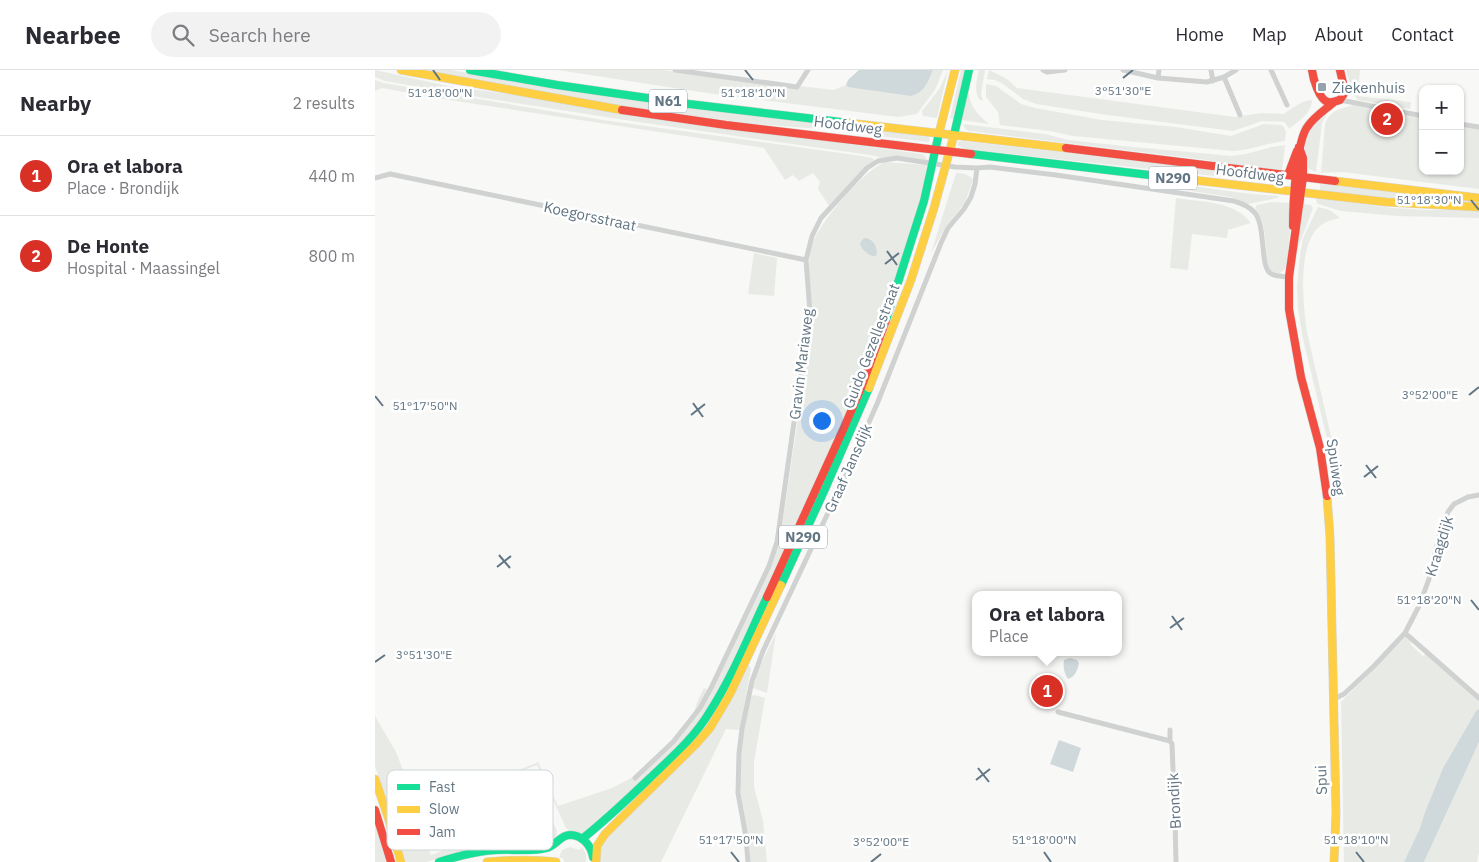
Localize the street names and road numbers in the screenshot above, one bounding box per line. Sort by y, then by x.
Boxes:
road number: N61 [649,90,687,112]
street label: Hoofdweg [813,111,883,139]
street label: Hoofdweg [1215,159,1285,187]
road number: N290 [1149,166,1197,190]
street label: Koegorsstraat [542,197,638,235]
street label: Guido Gezellestraat [838,281,904,411]
street label: Gravin Mariaweg [785,307,817,421]
street label: Graaf Jansdijk [820,420,876,516]
street label: Spuiweg [1323,437,1349,497]
street label: Kraagdijk [1421,513,1457,579]
road number: N290 [779,526,827,548]
street label: Spui [1311,765,1331,795]
street label: Brondijk [1163,772,1185,830]

